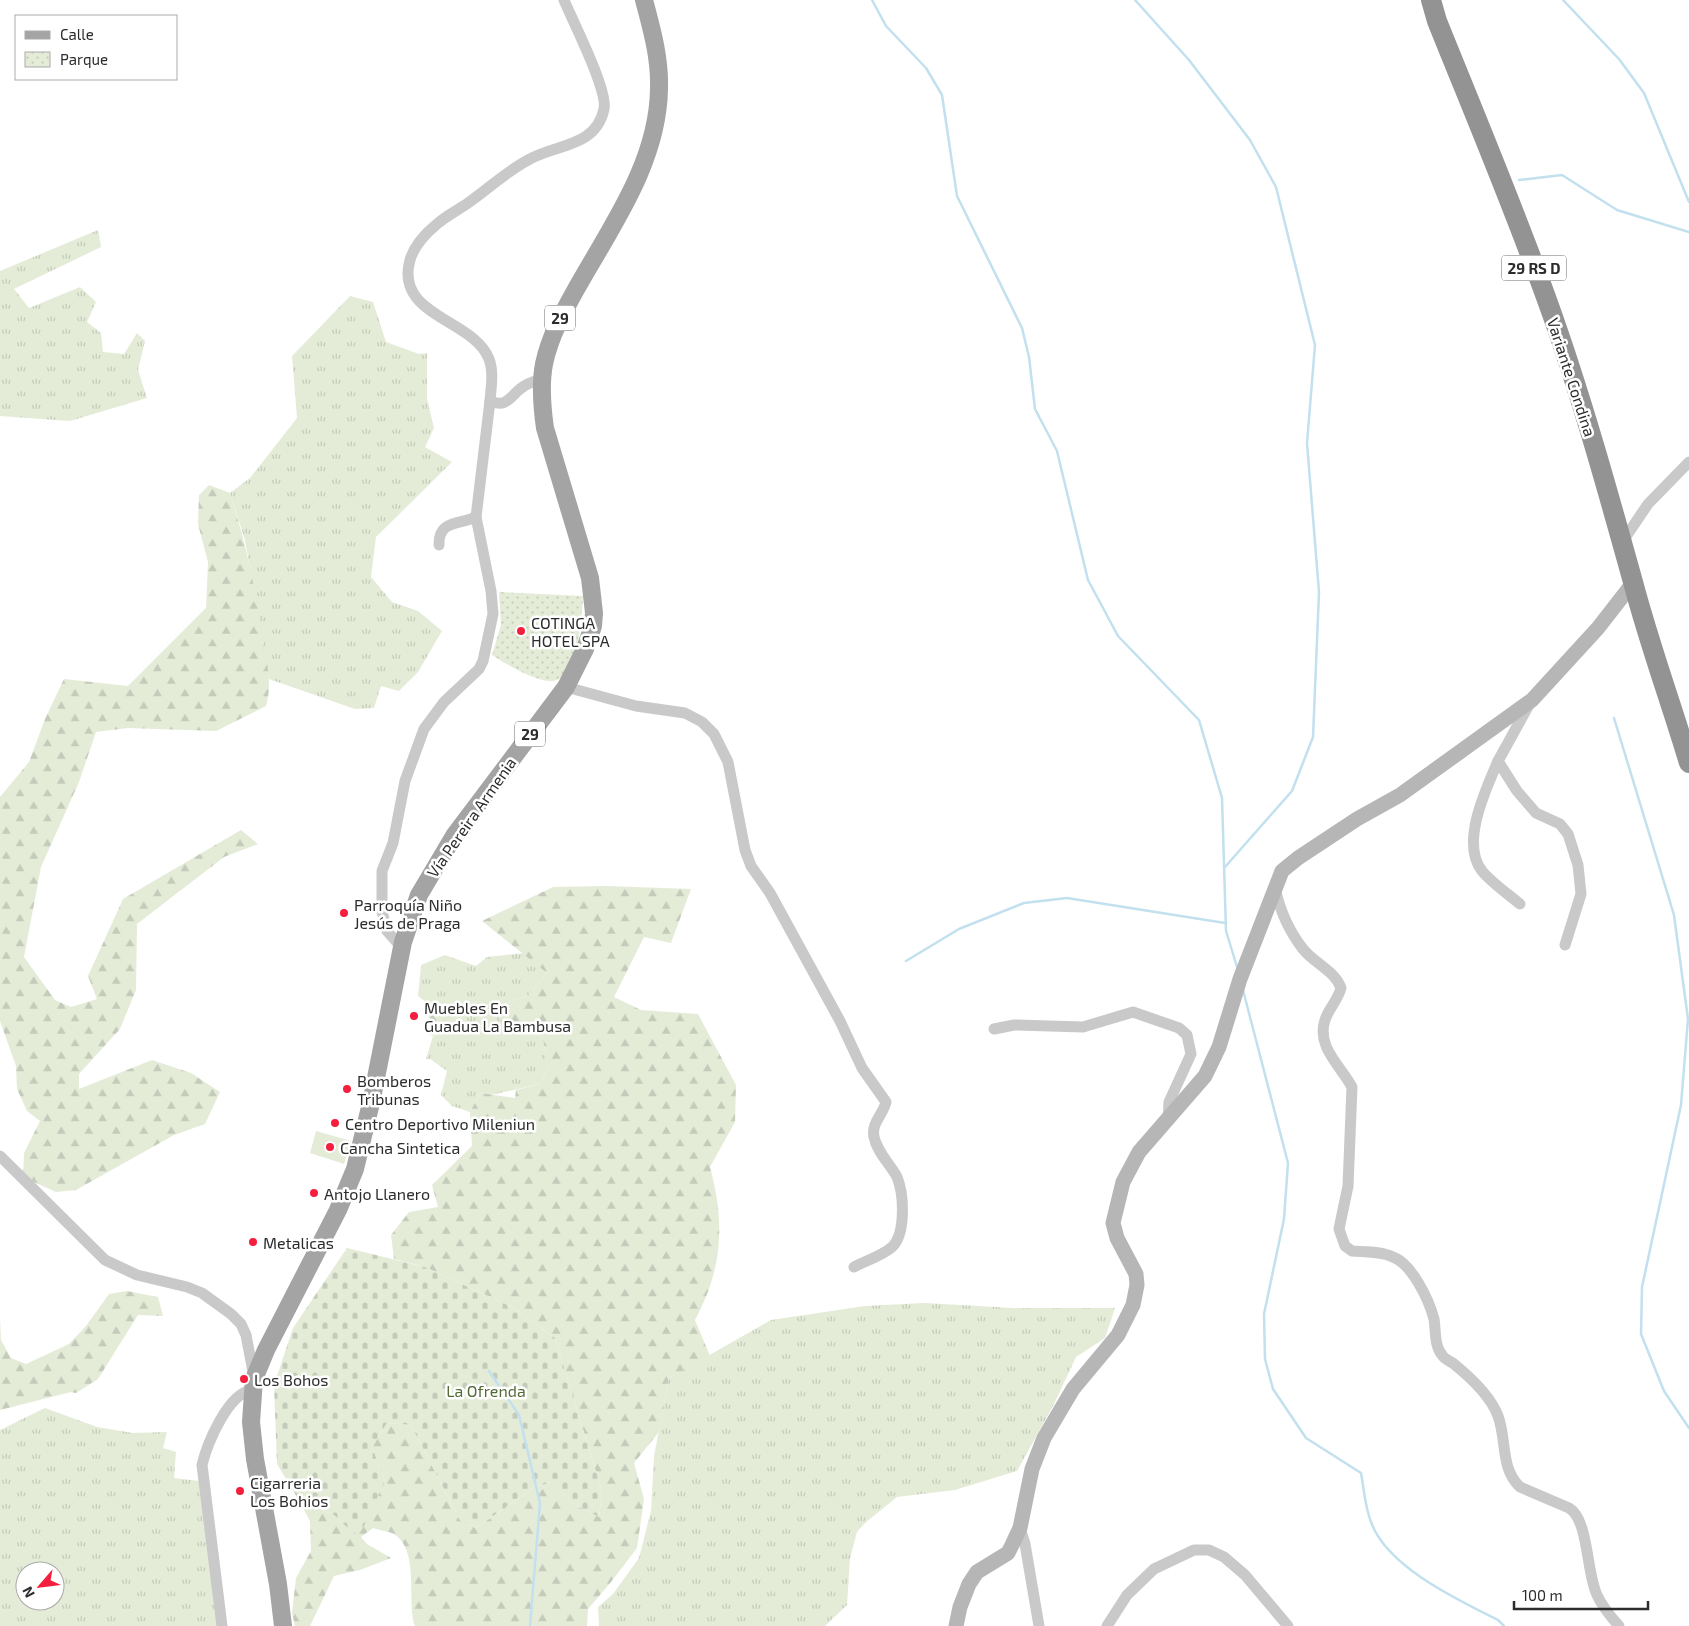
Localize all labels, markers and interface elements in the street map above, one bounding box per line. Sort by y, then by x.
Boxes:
legend [15,15,178,80]
text: Calle [60,25,94,43]
text: Parque [60,50,108,68]
road number: 29 RS D [1502,256,1566,280]
road number: 29 [545,306,575,330]
street label: Variante Condina [1544,315,1600,439]
place label: COTINGA HOTEL SPA [531,613,610,650]
marker: COTINGA HOTEL SPA [515,625,527,637]
road number: 29 [515,722,545,746]
street label: Vía Pereira Armenia [422,753,520,881]
place label: Parroquía Niño Jesús de Praga [354,895,462,932]
marker: Parroquía Niño Jesús de Praga [338,907,350,919]
place label: Muebles En Guadua La Bambusa [424,998,571,1035]
marker: Muebles En Guadua La Bambusa [408,1010,420,1022]
place label: Bomberos Tribunas [357,1071,431,1108]
marker: Bomberos Tribunas [341,1083,353,1095]
place label: Centro Deportivo Mileniun [345,1114,535,1133]
marker: Centro Deportivo Mileniun [329,1117,341,1129]
place label: Cancha Sintetica [340,1138,460,1157]
marker: Cancha Sintetica [324,1141,336,1153]
place label: Antojo Llanero [324,1184,430,1204]
marker: Antojo Llanero [308,1187,320,1199]
place label: Metalicas [263,1233,334,1252]
marker: Metalicas [247,1236,259,1248]
place label: Los Bohos [254,1370,329,1389]
marker: Los Bohos [238,1373,250,1385]
park label: La Ofrenda [446,1381,526,1400]
place label: Cigarreria Los Bohios [250,1473,328,1510]
marker: Cigarreria Los Bohios [234,1485,246,1497]
north arrow [15,1561,65,1611]
scale bar [1514,1578,1648,1610]
text: N [18,1584,38,1601]
text: 100 m [1522,1586,1563,1604]

